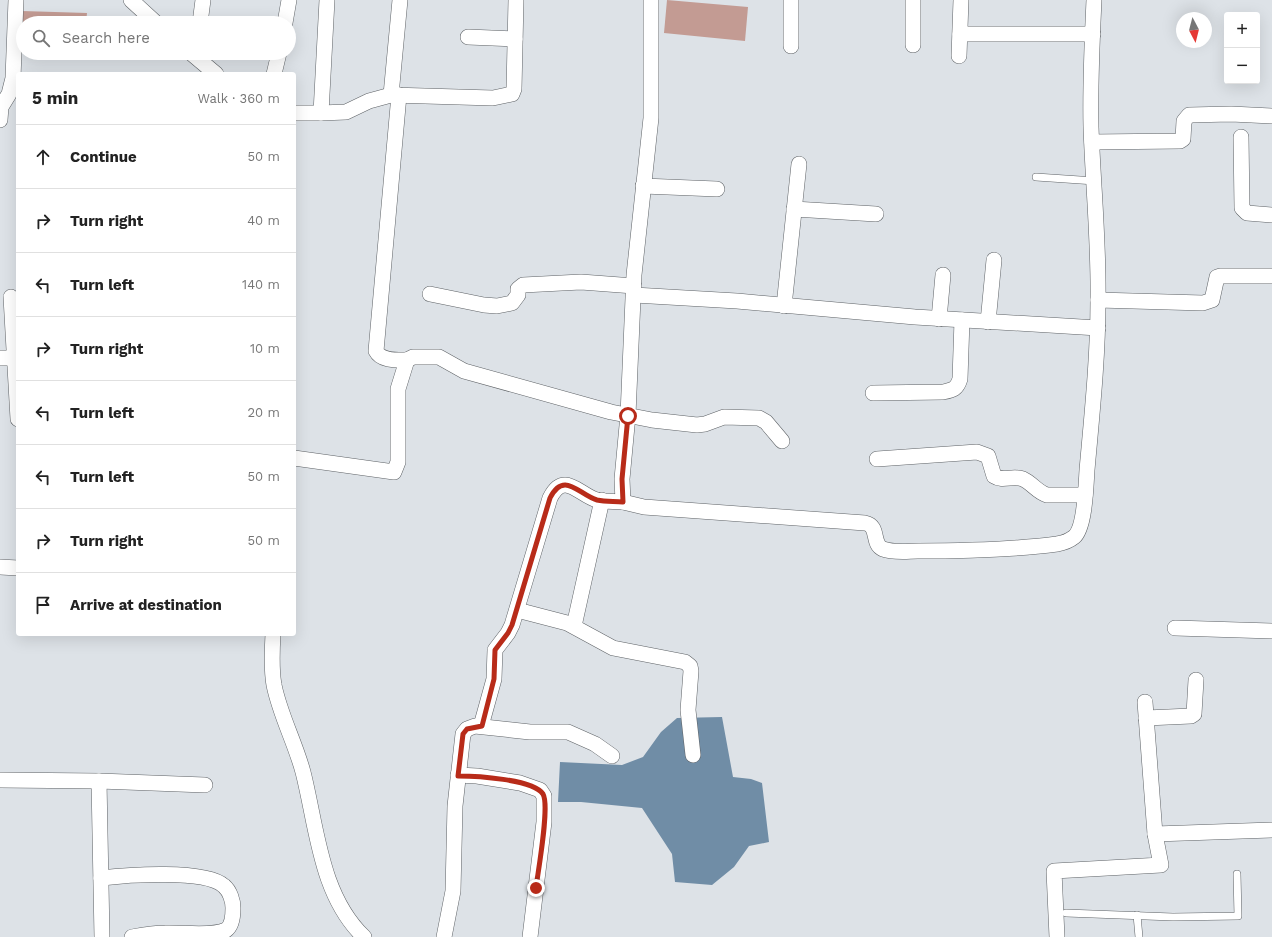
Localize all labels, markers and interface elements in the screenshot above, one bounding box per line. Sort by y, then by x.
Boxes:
north arrow [1176,12,1212,48]
map controls [1224,12,1260,84]
button: + [1224,12,1260,48]
search box [16,16,296,60]
icon: search [30,27,52,49]
text: Search here [62,29,150,47]
button: − [1224,48,1260,84]
text: 5 min [32,88,78,108]
text: Walk · 360 m [197,91,280,106]
icon: ahead [32,146,54,168]
text: Continue [70,148,137,166]
text: 50 m [248,149,280,164]
icon: right [32,210,54,232]
text: Turn right [70,212,143,230]
text: 40 m [247,213,280,228]
icon: left [32,274,54,296]
text: Turn left [70,276,134,294]
text: 140 m [242,277,280,292]
icon: right [32,338,54,360]
text: Turn right [70,340,143,358]
text: 10 m [250,341,280,356]
icon: left [32,402,54,424]
text: Turn left [70,404,134,422]
text: 20 m [248,405,280,420]
route start [619,407,637,425]
icon: left [32,466,54,488]
text: Turn left [70,468,134,486]
text: 50 m [248,469,280,484]
icon: right [32,530,54,552]
text: Turn right [70,532,143,550]
text: 50 m [248,533,280,548]
icon: arrive [32,594,54,616]
text: Arrive at destination [70,596,222,614]
route end [527,879,545,897]

